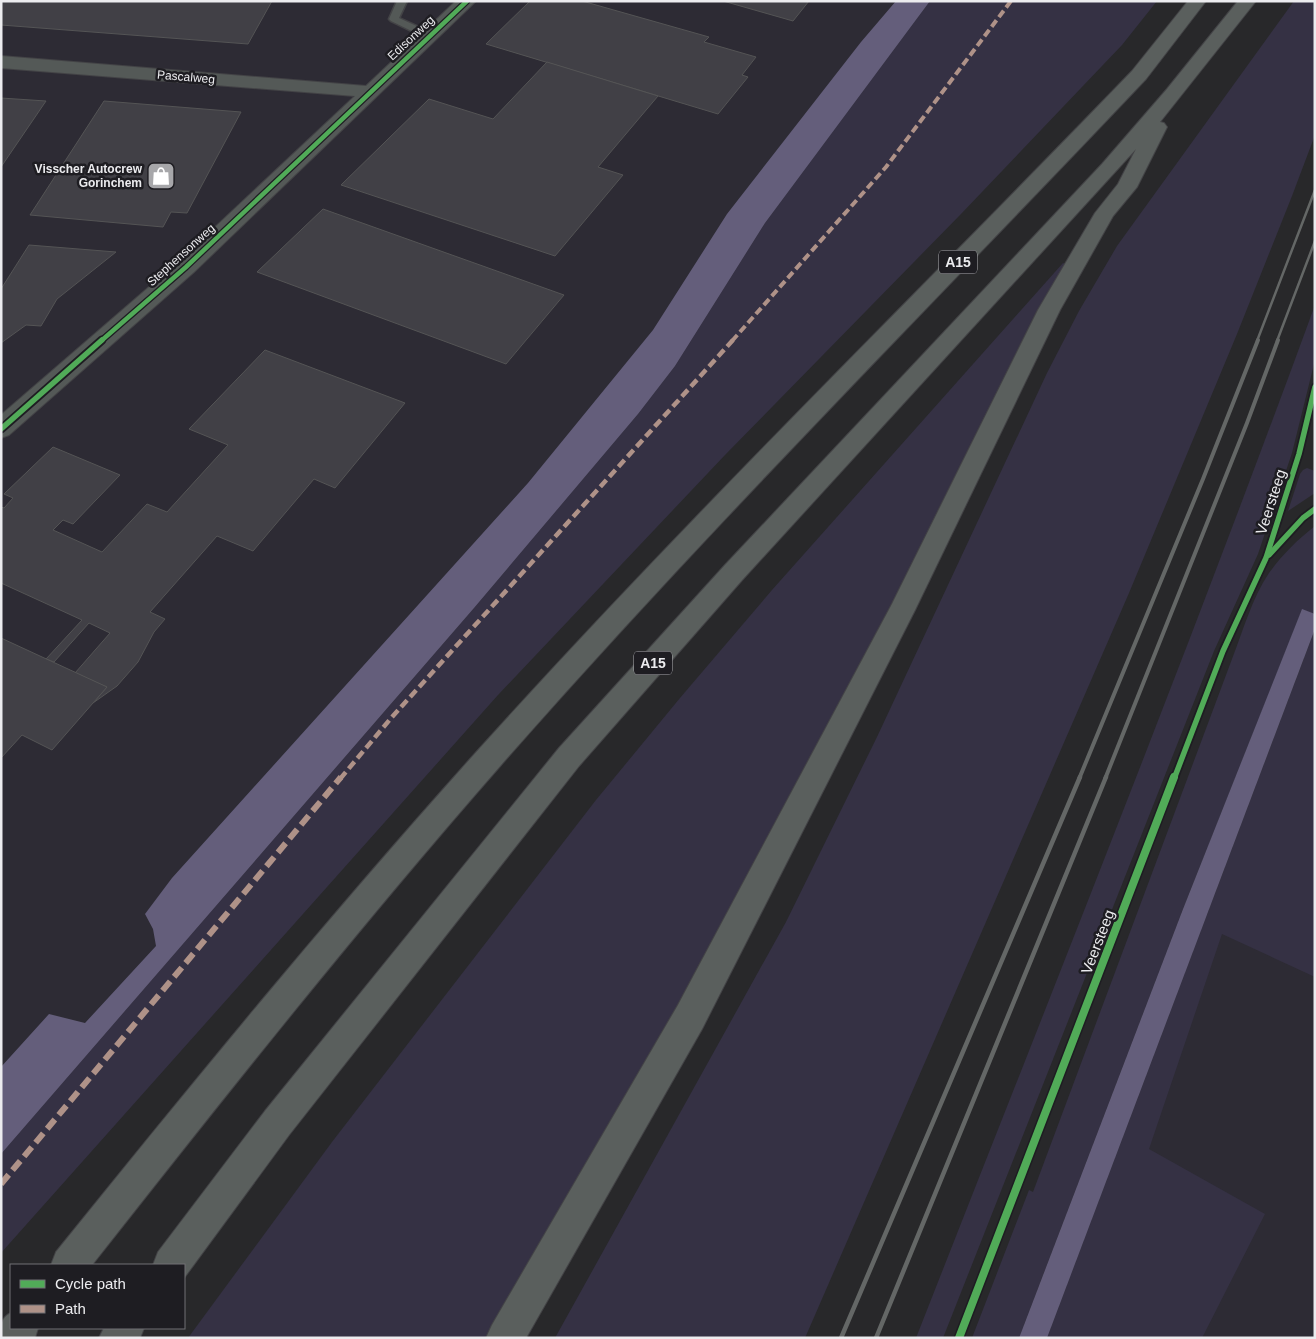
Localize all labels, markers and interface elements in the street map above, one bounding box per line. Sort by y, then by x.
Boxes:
street label: Edisonweg [385,13,437,63]
street label: Pascalweg [156,67,216,87]
shop icon: Visscher Autocrew Gorinchem [146,161,176,191]
place label: Visscher Autocrew Gorinchem [35,162,143,190]
street label: Stephensonweg [144,221,218,289]
road number: A15 [939,250,977,274]
street label: Veersteeg [1252,467,1289,537]
road number: A15 [634,651,672,674]
street label: Veersteeg [1077,907,1118,976]
legend [10,1264,185,1329]
text: Cycle path [55,1275,126,1292]
text: Path [55,1300,86,1317]

